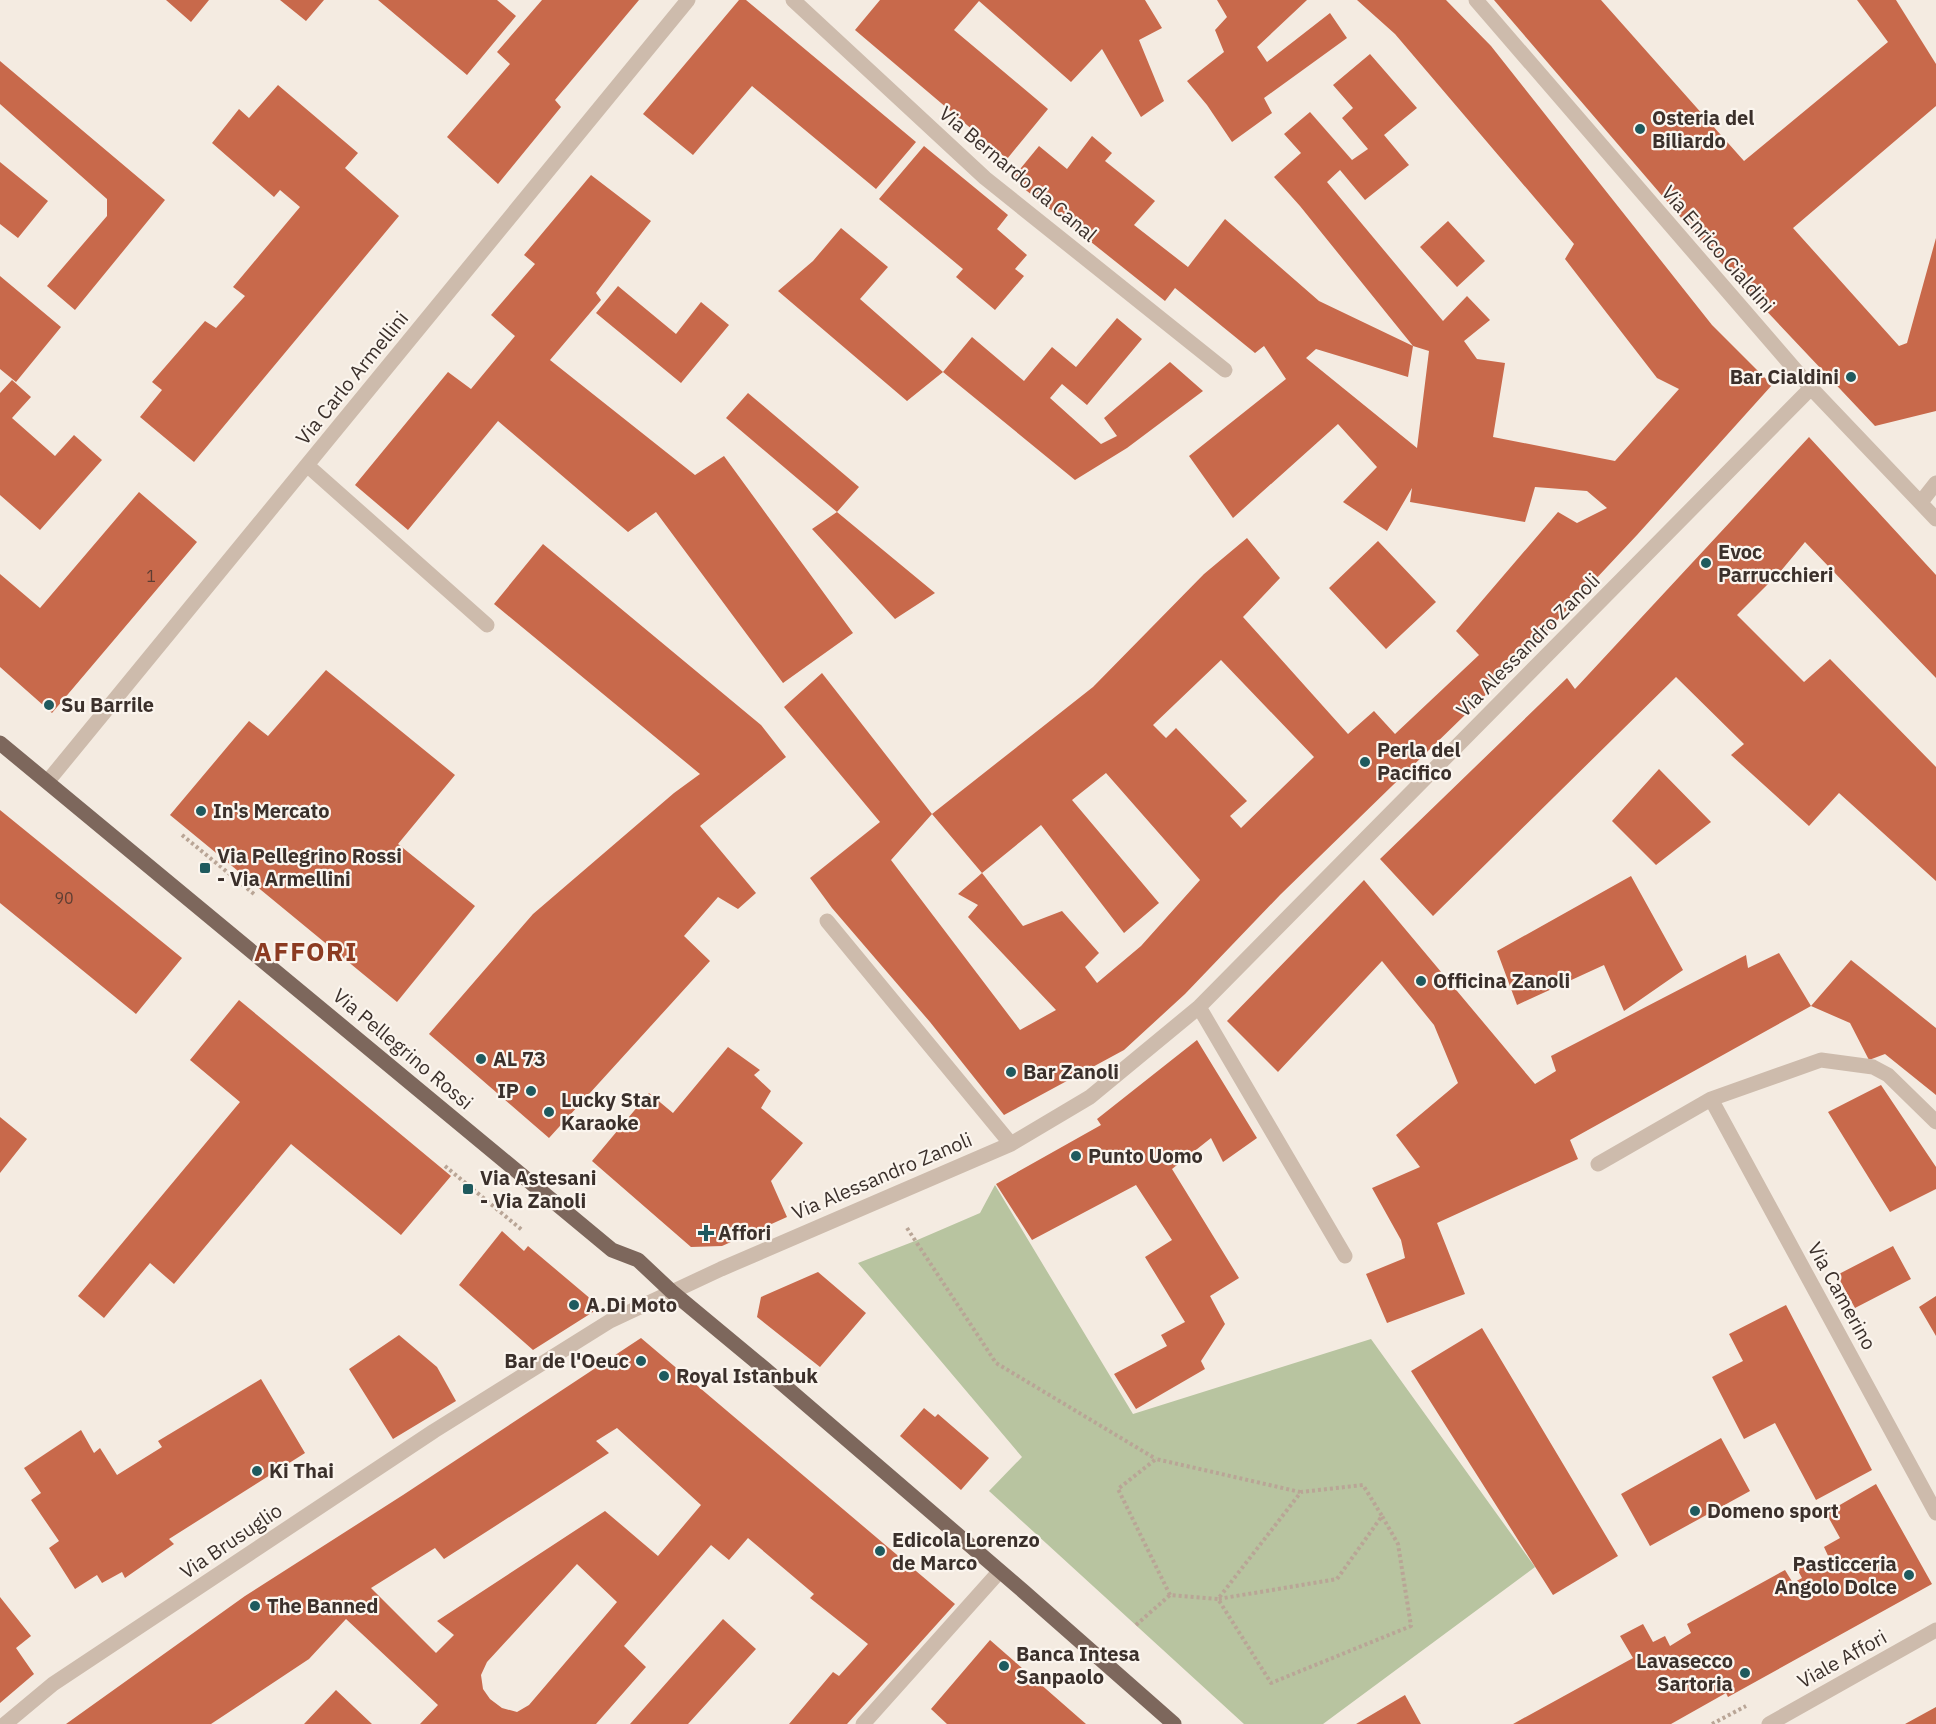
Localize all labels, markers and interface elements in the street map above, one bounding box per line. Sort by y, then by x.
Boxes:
street label: Via Bernardo da Canal [934,100,1103,248]
place label: Osteria del Biliardo [1652,104,1754,154]
marker: Osteria del Biliardo [1633,122,1647,136]
street label: Via Enrico Cialdini [1656,179,1781,318]
street label: Via Carlo Armellini [289,305,414,450]
place label: Bar Cialdini [1730,363,1839,390]
marker: Bar Cialdini [1844,370,1858,384]
place label: Evoc Parrucchieri [1718,538,1834,588]
marker: Evoc Parrucchieri [1699,556,1713,570]
house number: 1 [146,566,156,586]
street label: Via Alessandro Zanoli [1450,567,1606,723]
place label: Su Barrile [61,691,154,718]
marker: Su Barrile [42,698,56,712]
place label: Perla del Pacifico [1377,736,1461,786]
marker: Perla del Pacifico [1358,755,1372,769]
place label: In's Mercato [213,797,329,824]
marker: In's Mercato [194,804,208,818]
place label: Via Pellegrino Rossi - Via Armellini [217,842,402,892]
marker: Via Pellegrino Rossi - Via Armellini [198,861,212,875]
house number: 90 [54,888,74,908]
district label: AFFORI [254,934,358,968]
place label: Officina Zanoli [1433,967,1570,994]
marker: Officina Zanoli [1414,974,1428,988]
street label: Via Pellegrino Rossi [328,982,479,1115]
place label: AL 73 [493,1045,546,1072]
marker: AL 73 [474,1052,488,1066]
place label: Bar Zanoli [1023,1058,1119,1085]
marker: Bar Zanoli [1004,1065,1018,1079]
place label: IP [497,1077,519,1104]
marker: IP [524,1084,538,1098]
place label: Lucky Star Karaoke [561,1086,660,1136]
marker: Lucky Star Karaoke [542,1105,556,1119]
street label: Via Alessandro Zanoli [788,1125,976,1226]
place label: Punto Uomo [1088,1142,1203,1169]
marker: Punto Uomo [1069,1149,1083,1163]
place label: Via Astesani - Via Zanoli [480,1164,596,1214]
marker: Via Astesani - Via Zanoli [461,1182,475,1196]
place label: Affori [718,1219,771,1246]
marker: Affori [699,1226,713,1240]
street label: Via Camerino [1802,1237,1883,1354]
place label: A.Di Moto [586,1291,677,1318]
marker: A.Di Moto [567,1298,581,1312]
place label: Bar de l'Oeuc [504,1347,629,1374]
marker: Bar de l'Oeuc [634,1354,648,1368]
place label: Royal Istanbuk [676,1362,818,1389]
marker: Royal Istanbuk [657,1369,671,1383]
place label: Ki Thai [269,1457,334,1484]
marker: Ki Thai [250,1464,264,1478]
street label: Via Brusuglio [174,1497,287,1585]
place label: Domeno sport [1707,1497,1839,1524]
marker: Domeno sport [1688,1504,1702,1518]
place label: Edicola Lorenzo de Marco [892,1526,1040,1576]
marker: Edicola Lorenzo de Marco [873,1544,887,1558]
place label: Pasticceria Angolo Dolce [1774,1550,1897,1600]
marker: Pasticceria Angolo Dolce [1902,1568,1916,1582]
place label: The Banned [267,1592,379,1619]
marker: The Banned [248,1599,262,1613]
street label: Viale Affori [1792,1623,1891,1694]
place label: Banca Intesa Sanpaolo [1016,1640,1140,1690]
place label: Lavasecco Sartoria [1636,1647,1733,1697]
marker: Banca Intesa Sanpaolo [997,1659,1011,1673]
marker: Lavasecco Sartoria [1738,1666,1752,1680]

